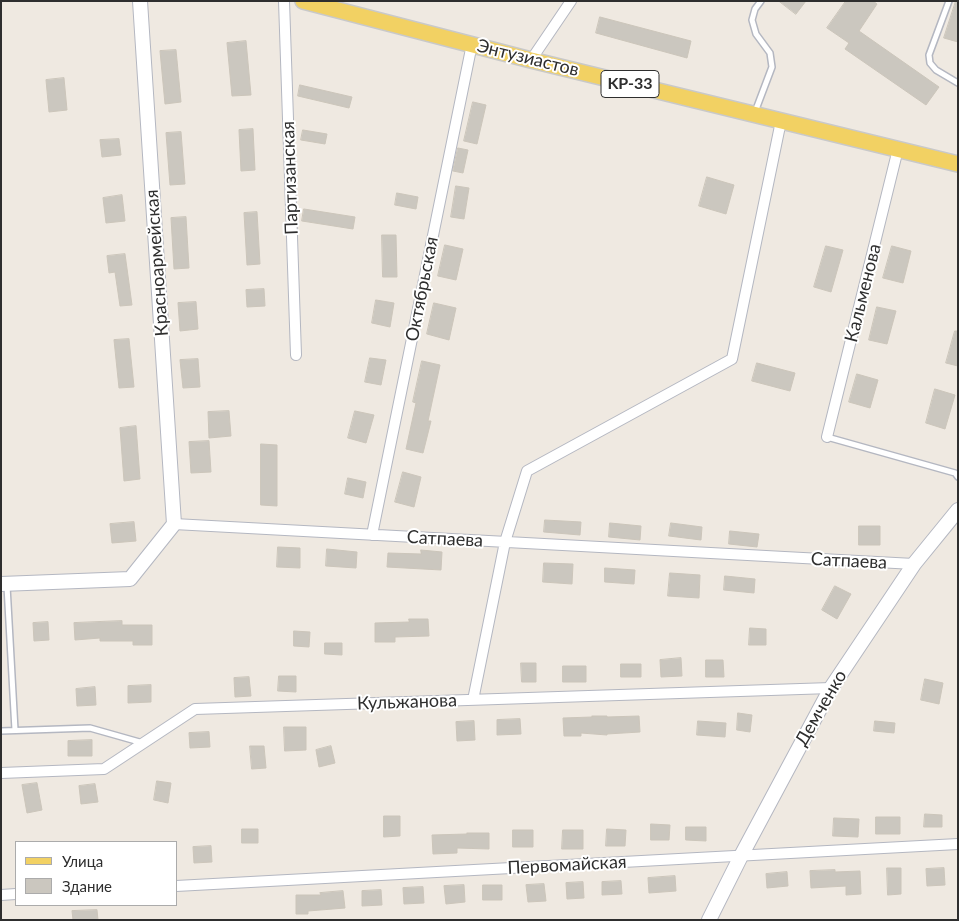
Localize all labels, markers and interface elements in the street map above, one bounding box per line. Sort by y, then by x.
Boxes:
street label: Энтузиастов [475,35,581,81]
road number: KP-33 [601,70,659,98]
street label: Партизанская [277,121,303,235]
street label: Красноармейская [141,189,173,337]
street label: Октябрьская [401,235,443,343]
street label: Кальменова [840,242,886,344]
street label: Сатпаева [406,526,484,552]
street label: Сатпаева [810,548,888,574]
street label: Демченко [791,666,851,750]
street label: Кульжанова [357,689,457,715]
legend [15,841,178,906]
street label: Первомайская [507,851,627,879]
text: Улица [62,852,103,870]
text: Здание [62,877,112,895]

